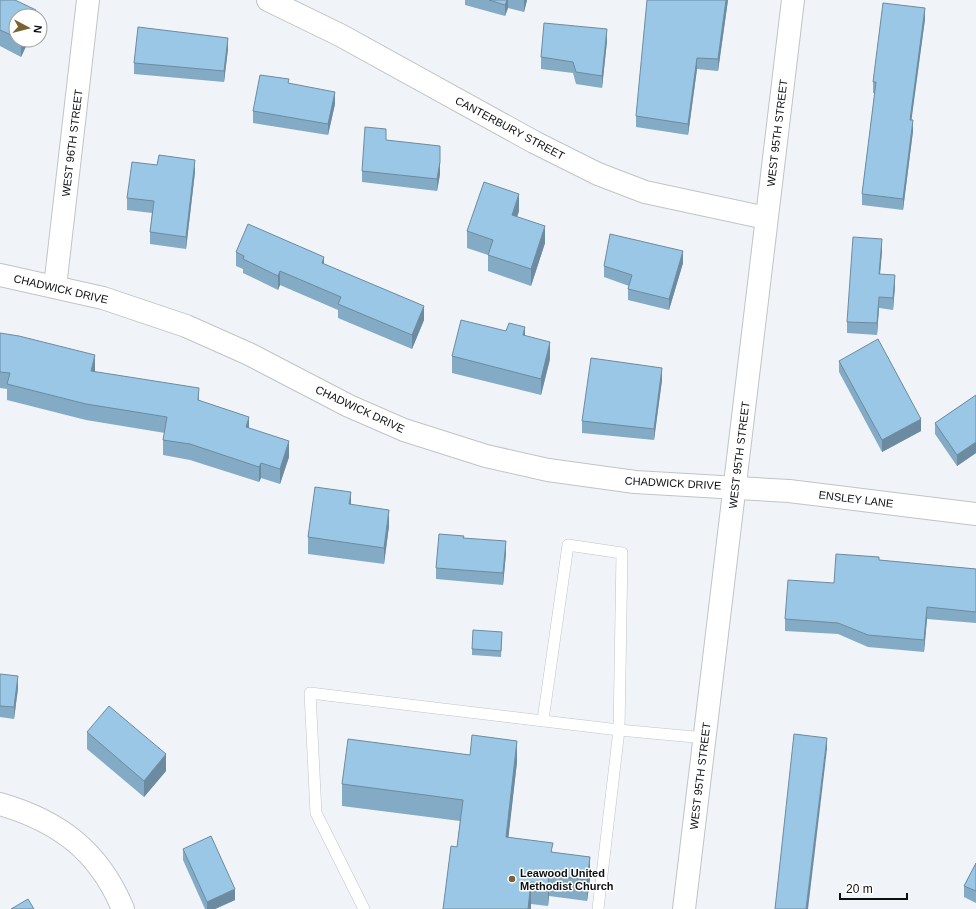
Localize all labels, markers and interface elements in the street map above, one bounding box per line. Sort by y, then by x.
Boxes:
north arrow [8,8,48,48]
text: N [31,25,44,34]
street label: WEST 95TH STREET [764,78,790,187]
street label: WEST 96TH STREET [59,88,85,197]
street label: CANTERBURY STREET [453,94,567,162]
street label: CHADWICK DRIVE [13,272,109,306]
street label: CHADWICK DRIVE [314,383,406,435]
street label: WEST 95TH STREET [726,400,752,509]
street label: CHADWICK DRIVE [624,474,722,492]
street label: ENSLEY LANE [818,488,894,510]
street label: WEST 95TH STREET [687,721,713,830]
place label: Leawood United Methodist Church [520,867,614,892]
marker: Leawood United Methodist Church [507,874,517,884]
scale bar [840,875,907,901]
text: 20 m [846,882,873,896]

